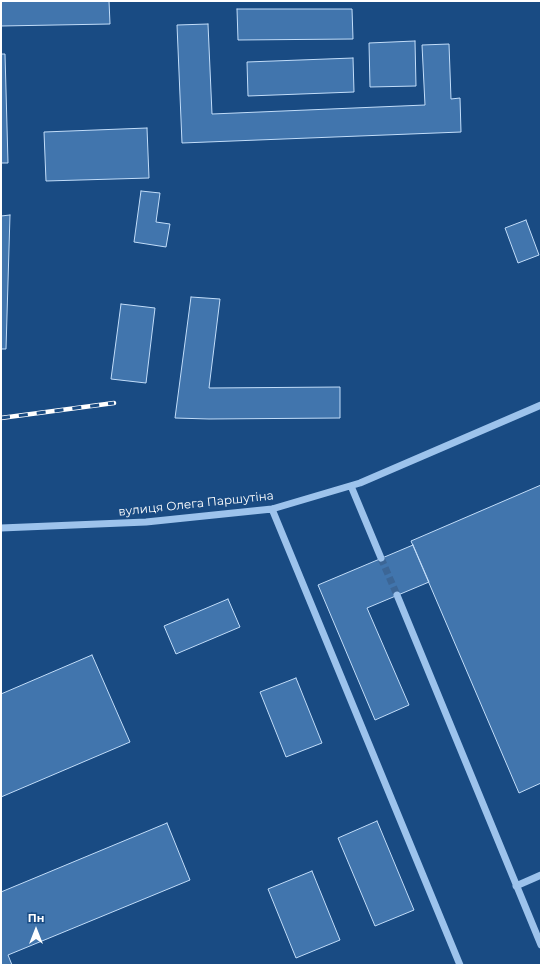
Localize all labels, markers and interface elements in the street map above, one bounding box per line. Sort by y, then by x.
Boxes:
street label: вулиця Олега Паршутіна [118,489,274,519]
north arrow [16,910,56,950]
text: Пн [28,911,44,925]

